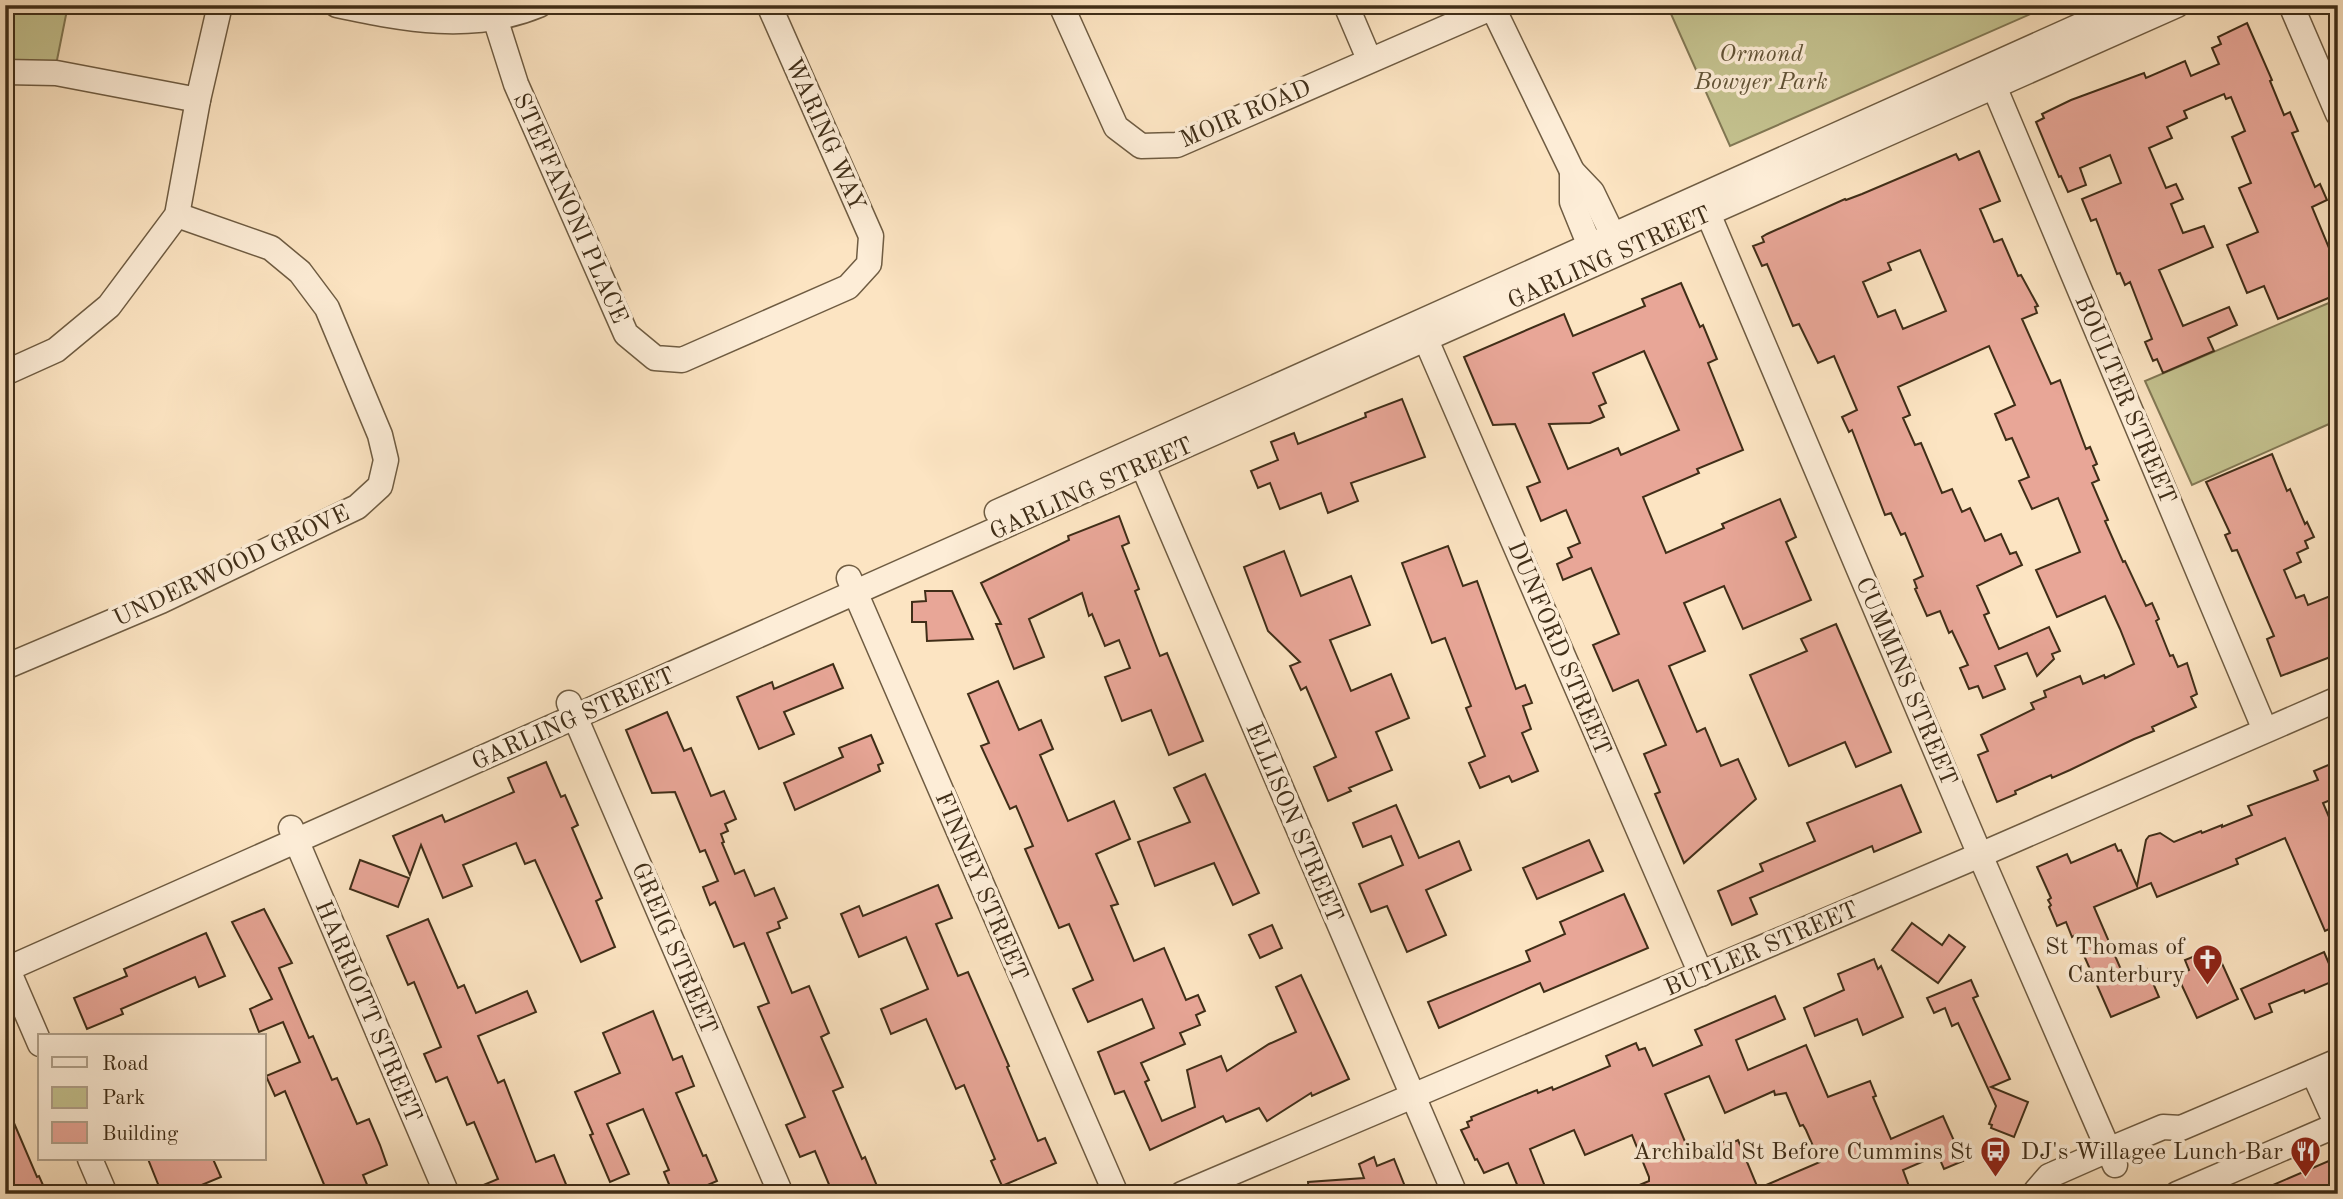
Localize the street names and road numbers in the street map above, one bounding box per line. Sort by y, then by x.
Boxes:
street label: WARING WAY [780,55,869,215]
street label: MOIR ROAD [1177,76,1315,153]
street label: STEFFANONI PLACE [507,90,631,328]
street label: GARLING STREET [1505,203,1715,314]
street label: BOULTER STREET [2069,292,2179,508]
street label: GARLING STREET [987,434,1197,545]
street label: UNDERWOOD GROVE [110,502,353,632]
street label: DUNFORD STREET [1502,538,1614,759]
street label: CUMMINS STREET [1850,574,1960,790]
street label: GARLING STREET [469,664,679,775]
street label: ELLISON STREET [1240,719,1346,926]
street label: FINNEY STREET [929,789,1031,985]
street label: GREIG STREET [626,859,720,1038]
street label: HARRIOTT STREET [310,897,425,1126]
street label: BUTLER STREET [1661,898,1862,1002]

